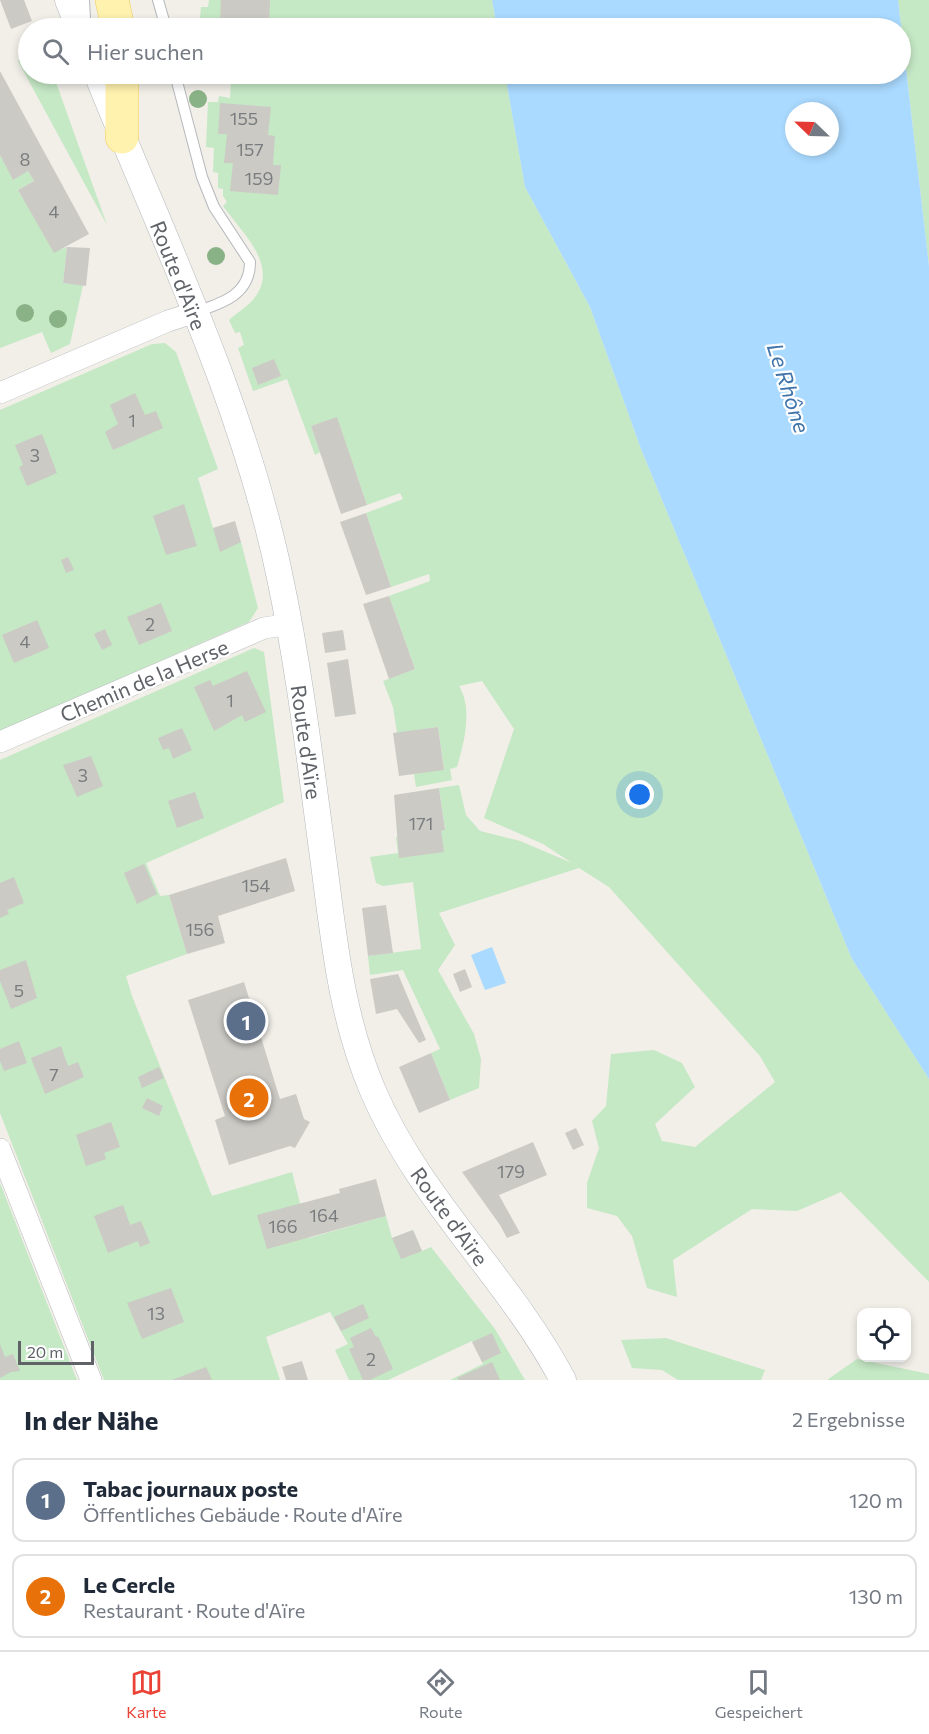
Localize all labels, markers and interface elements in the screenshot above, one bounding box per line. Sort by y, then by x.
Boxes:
search box [18,18,911,84]
icon: search [39,35,72,68]
text: Hier suchen [87,38,204,65]
north arrow [785,102,839,156]
house number: 155 [230,107,258,129]
house number: 157 [236,138,264,160]
house number: 8 [20,148,31,170]
house number: 159 [245,167,273,189]
house number: 4 [49,200,60,222]
street label: Route d'Aïre [146,217,212,333]
water label: Le Rhône [762,340,816,437]
house number: 1 [128,409,136,431]
house number: 3 [30,444,40,466]
house number: 2 [145,613,155,635]
house number: 4 [20,630,31,652]
street label: Chemin de la Herse [56,633,232,727]
street label: Route d'Aïre [287,683,327,801]
house number: 1 [226,689,234,711]
house number: 3 [78,764,88,786]
your location [625,780,654,809]
house number: 171 [409,812,433,834]
house number: 154 [242,874,271,896]
house number: 156 [186,918,214,940]
house number: 5 [14,979,24,1001]
pin: 1 [226,998,266,1044]
house number: 7 [49,1063,59,1085]
pin: 2 [230,1076,268,1120]
house number: 179 [497,1160,525,1182]
street label: Route d'Aïre [406,1162,494,1270]
house number: 164 [309,1204,339,1226]
house number: 166 [268,1215,298,1237]
house number: 13 [147,1302,165,1324]
map controls [857,1308,911,1362]
button: locate [857,1308,911,1362]
scale bar [18,1338,94,1366]
text: 20 m [27,1342,63,1361]
house number: 2 [366,1348,376,1370]
text: In der Nähe [24,1404,159,1435]
text: 2 Ergebnisse [792,1407,905,1431]
text: Tabac journaux poste [83,1475,298,1502]
text: 1 [41,1488,50,1512]
text: 120 m [849,1488,903,1512]
text: Öffentliches Gebäude · Route d'Aïre [83,1502,402,1526]
text: Le Cercle [83,1571,175,1598]
text: 2 [40,1584,51,1608]
text: 130 m [849,1584,903,1608]
text: Restaurant · Route d'Aïre [83,1598,305,1622]
tab: Karte [126,1666,167,1721]
tab: Route [419,1666,463,1721]
tab: Gespeichert [715,1666,803,1721]

